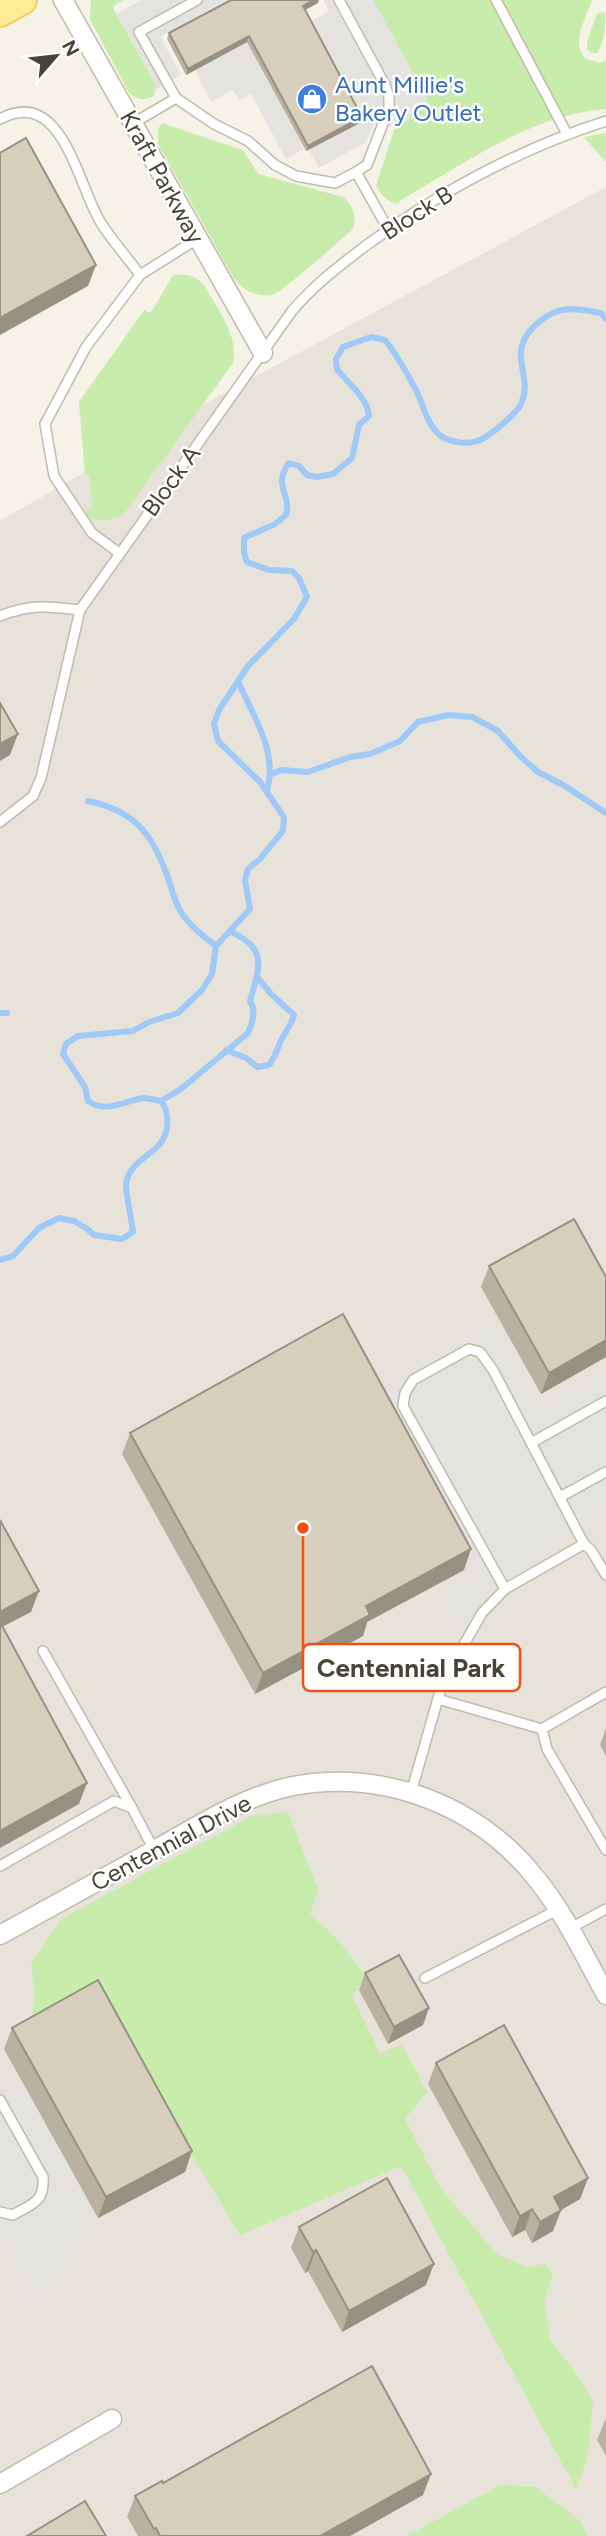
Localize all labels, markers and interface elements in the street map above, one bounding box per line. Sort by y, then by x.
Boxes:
north arrow [21,21,91,91]
text: N [57,36,84,60]
place label: Aunt Millie's Bakery Outlet [335,70,482,127]
shop icon: Aunt Millie's Bakery Outlet [295,82,329,116]
street label: Kraft Parkway [114,105,211,249]
street label: Block B [376,179,458,246]
street label: Block A [135,439,206,522]
callout: Centennial Park [303,1644,520,1691]
text: Centennial Park [317,1652,505,1684]
street label: Centennial Drive [86,1788,256,1897]

